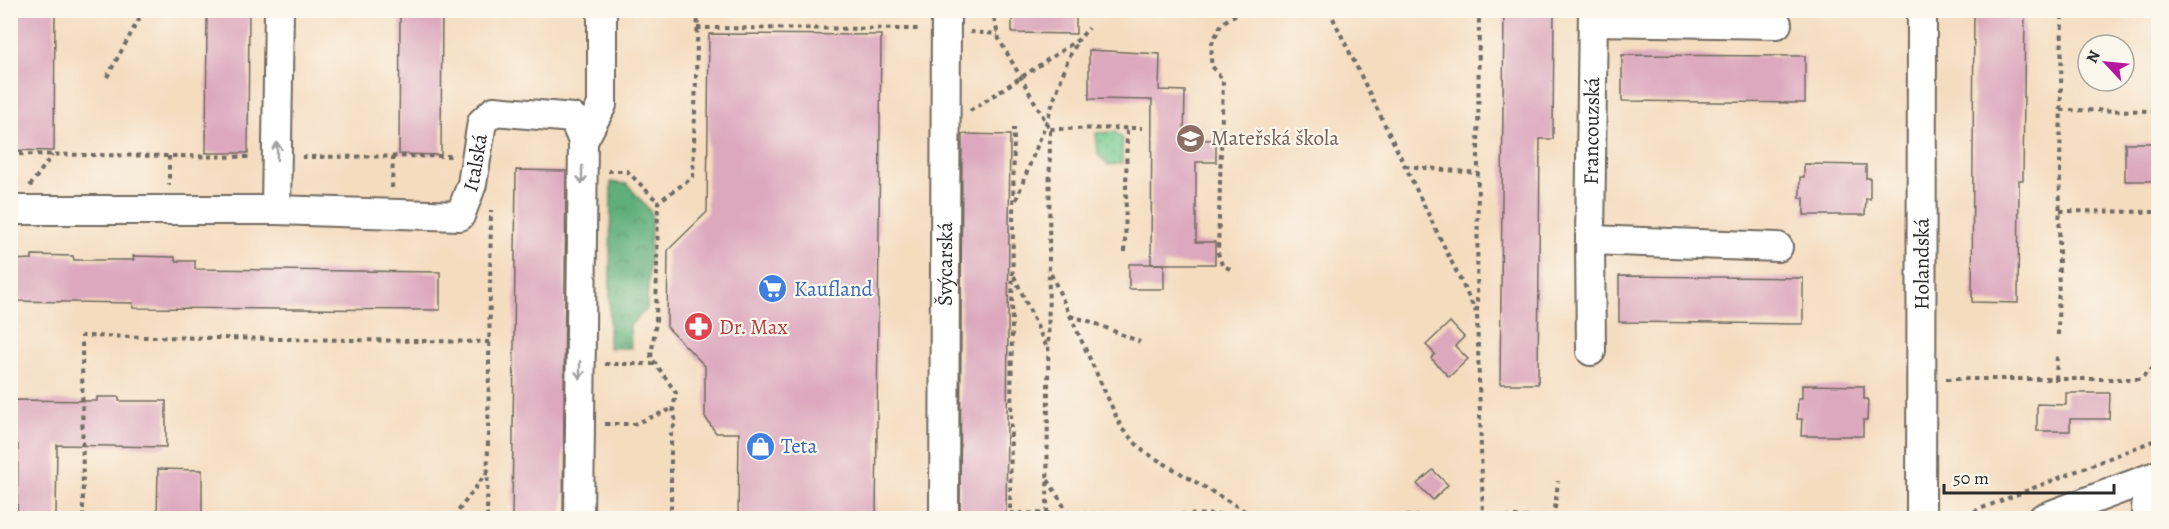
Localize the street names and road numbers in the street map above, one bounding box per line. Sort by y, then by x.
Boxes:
street label: Francouzská [1577,77,1606,185]
street label: Italská [456,132,494,196]
street label: Holandská [1907,218,1936,310]
street label: Švýcarská [931,222,959,306]

